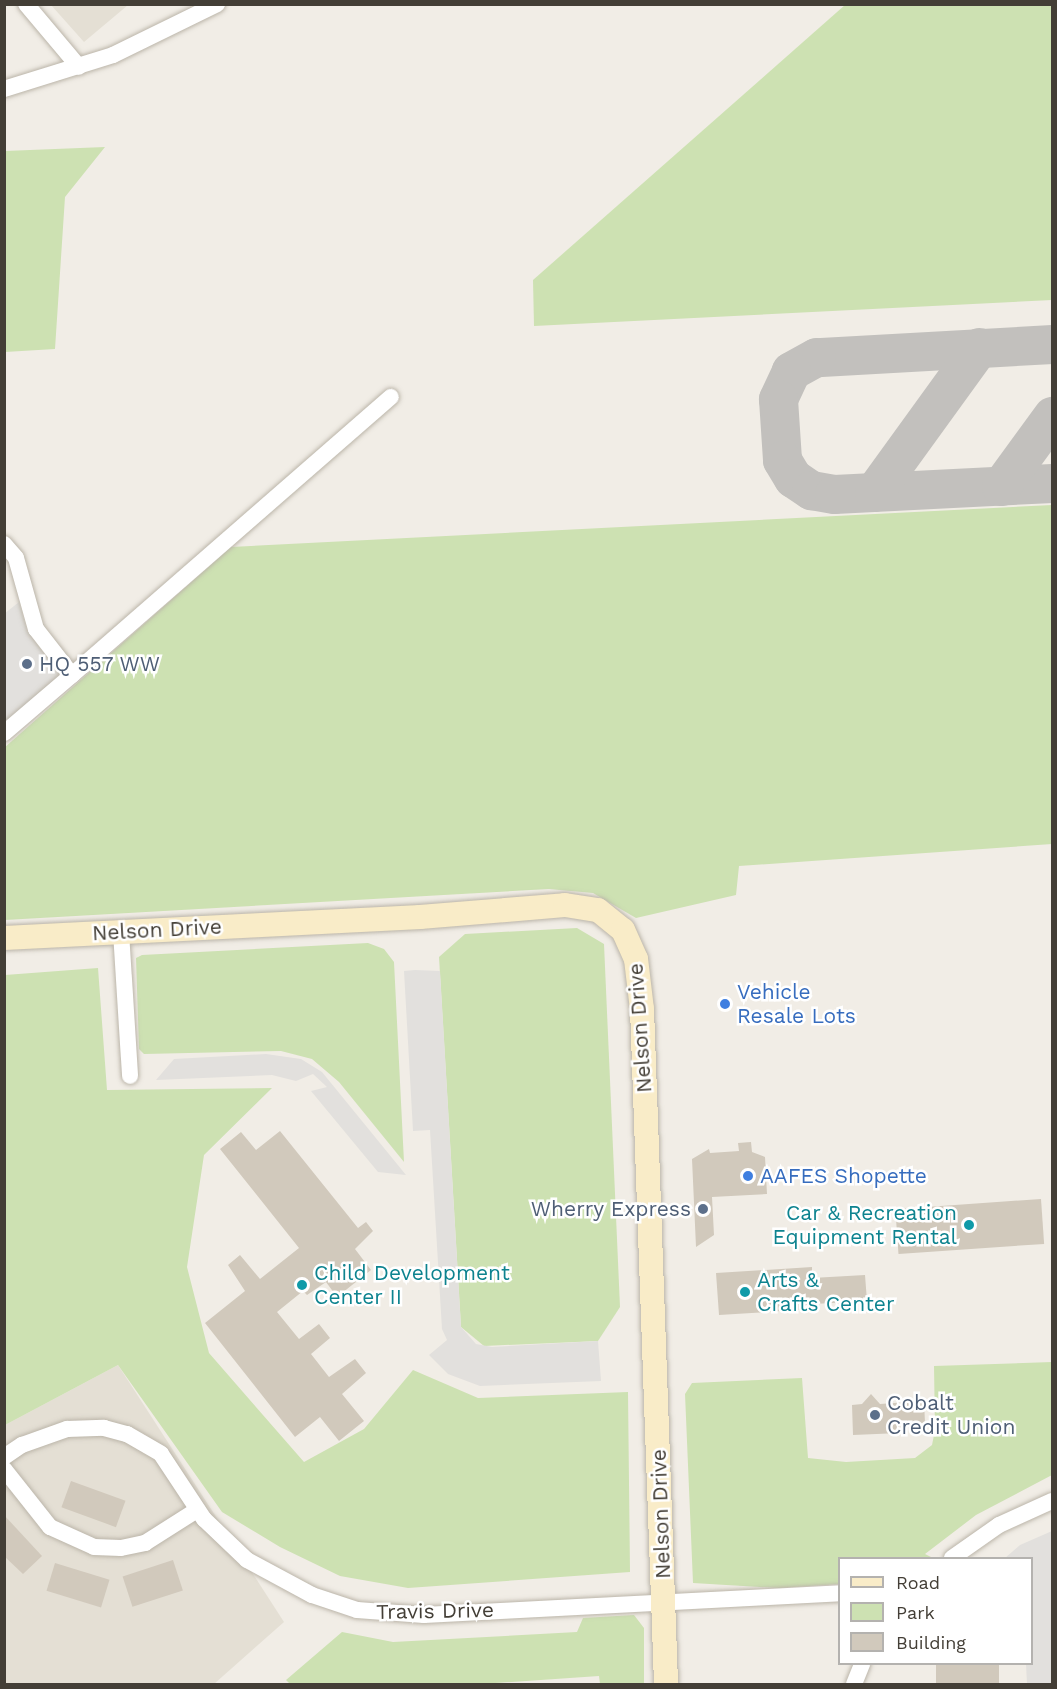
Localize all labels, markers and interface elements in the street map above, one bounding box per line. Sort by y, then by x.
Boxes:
place label: HQ 557 WW [39,651,161,677]
marker: HQ 557 WW [20,657,34,671]
street label: Nelson Drive [92,914,222,946]
street label: Nelson Drive [623,962,657,1094]
place label: Vehicle Resale Lots [737,979,856,1029]
marker: Vehicle Resale Lots [718,997,732,1011]
place label: AAFES Shopette [760,1163,927,1189]
marker: AAFES Shopette [741,1169,755,1183]
place label: Wherry Express [530,1196,691,1222]
place label: Car & Recreation Equipment Rental [772,1200,957,1250]
marker: Wherry Express [696,1202,710,1216]
marker: Car & Recreation Equipment Rental [962,1218,976,1232]
place label: Child Development Center II [314,1260,510,1310]
place label: Arts & Crafts Center [757,1267,895,1317]
marker: Child Development Center II [295,1278,309,1292]
marker: Arts & Crafts Center [738,1285,752,1299]
place label: Cobalt Credit Union [887,1390,1015,1440]
marker: Cobalt Credit Union [868,1408,882,1422]
street label: Nelson Drive [646,1449,676,1579]
legend [838,1557,1033,1665]
text: Road [896,1572,940,1593]
street label: Travis Drive [376,1597,494,1625]
text: Park [896,1602,935,1623]
text: Building [896,1632,966,1653]

